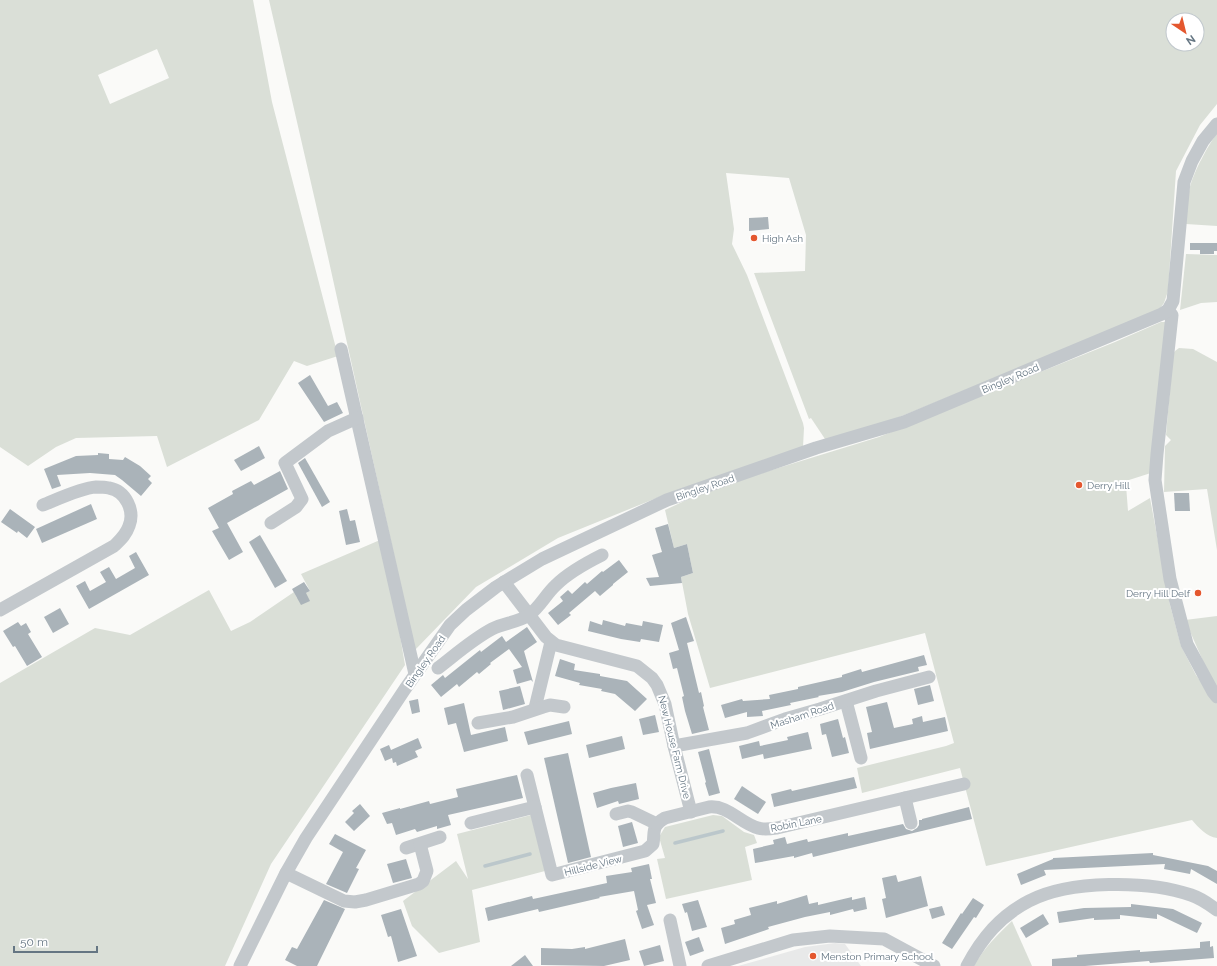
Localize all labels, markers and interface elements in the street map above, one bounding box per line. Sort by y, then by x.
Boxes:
north arrow [1165,12,1205,52]
text: N [1183,32,1198,48]
marker: High Ash [749,233,759,243]
place label: High Ash [762,233,803,244]
street label: Bingley Road [980,361,1040,395]
street label: Bingley Road [675,472,736,503]
marker: Derry Hill [1074,480,1084,490]
place label: Derry Hill [1087,480,1130,491]
place label: Derry Hill Delf [1126,588,1191,599]
marker: Derry Hill Delf [1193,588,1203,598]
street label: Bingley Road [403,633,447,689]
street label: New House Farm Drive [656,694,693,800]
street label: Masham Road [769,700,835,731]
street label: Robin Lane [770,813,823,834]
street label: Hillside View [563,853,623,878]
scale bar [14,928,97,954]
text: 50 m [20,935,48,949]
marker: Menston Primary School [808,951,818,961]
place label: Menston Primary School [821,951,934,962]

